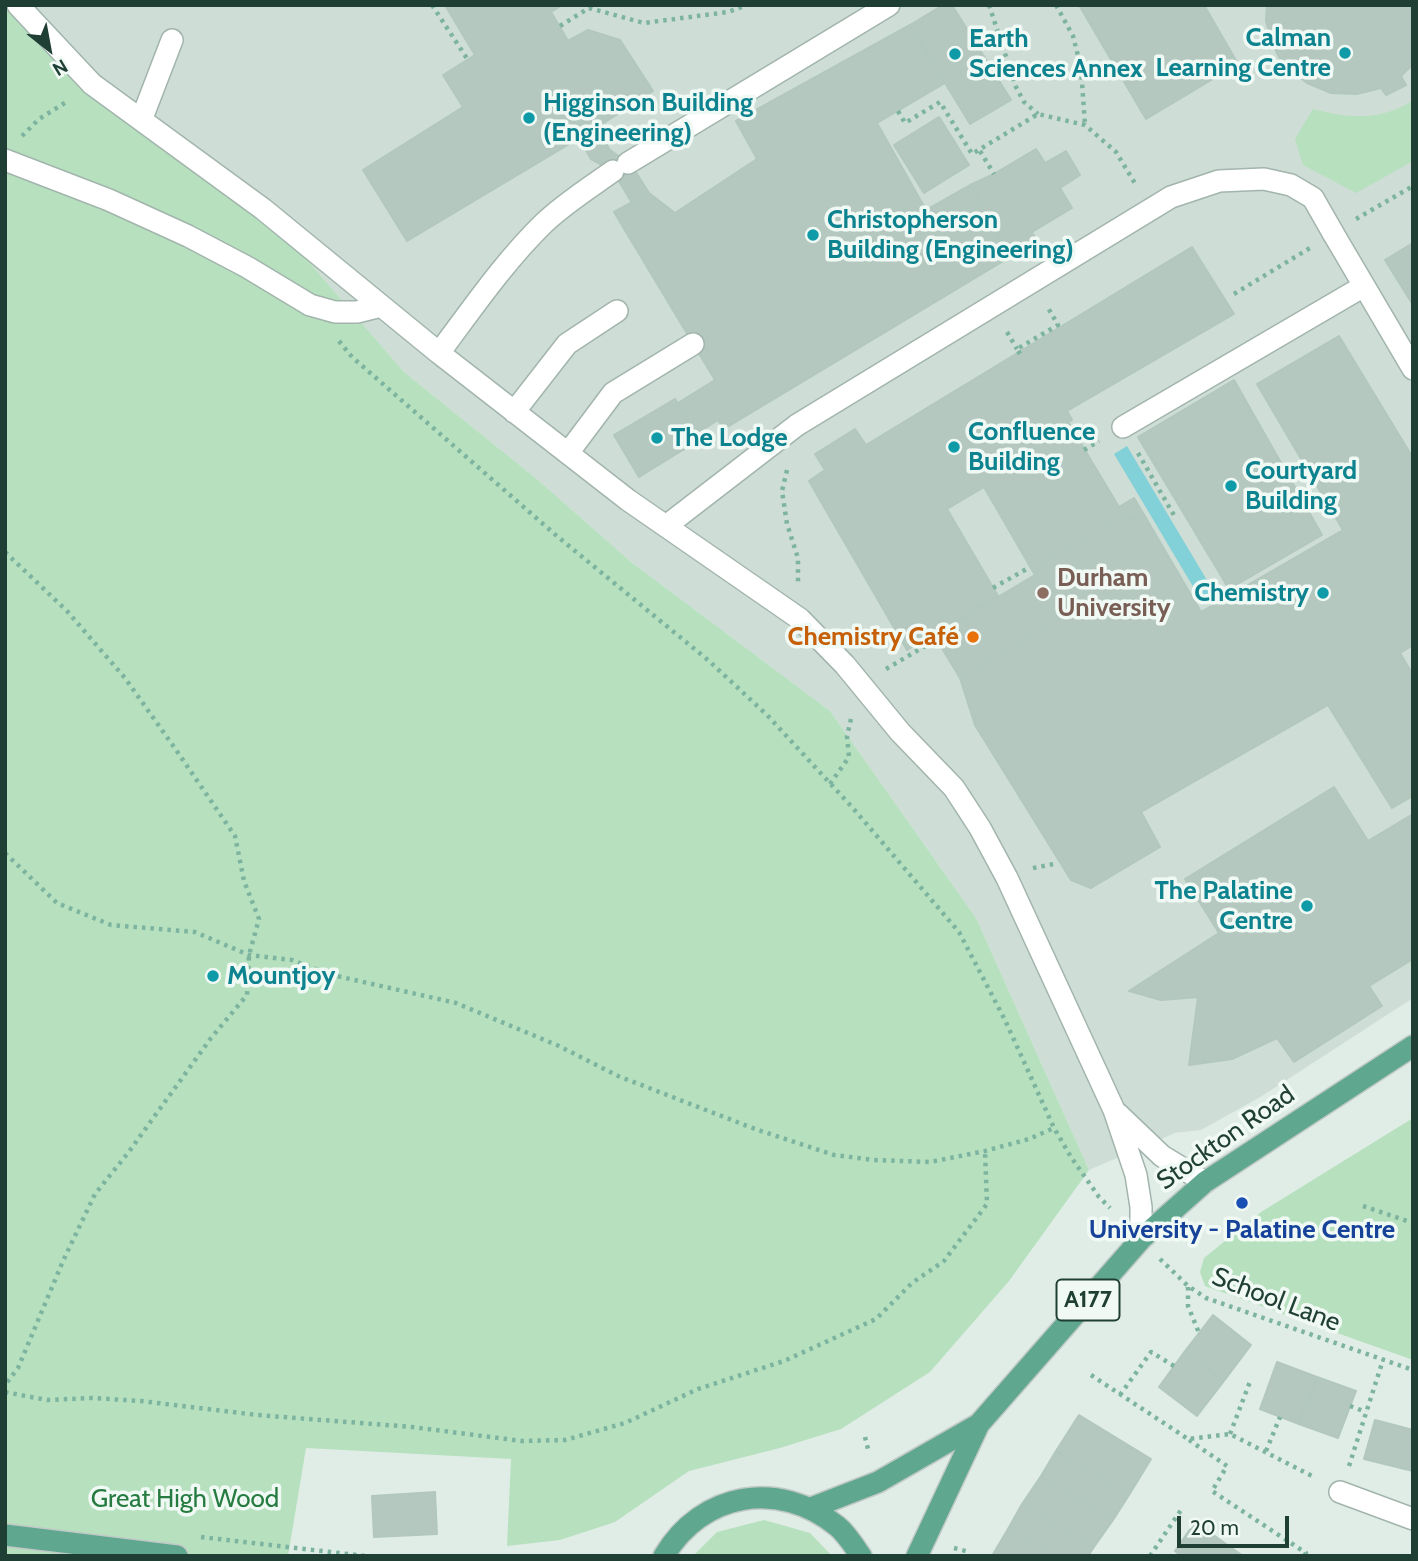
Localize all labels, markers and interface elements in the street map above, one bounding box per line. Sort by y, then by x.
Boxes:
north arrow [14,14,84,84]
place label: Calman Learning Centre [1156,22,1331,84]
place label: Earth Sciences Annex [969,23,1143,84]
marker: Calman Learning Centre [1337,45,1353,61]
marker: Earth Sciences Annex [947,46,963,62]
text: N [48,54,72,81]
place label: Higginson Building (Engineering) [543,87,753,148]
marker: Higginson Building (Engineering) [521,110,537,126]
place label: Christopherson Building (Engineering) [827,204,1074,266]
marker: Christopherson Building (Engineering) [805,227,821,243]
place label: Confluence Building [968,416,1095,478]
place label: The Lodge [671,422,788,454]
marker: The Lodge [649,430,665,446]
marker: Confluence Building [946,439,962,455]
place label: Courtyard Building [1245,455,1357,516]
marker: Courtyard Building [1223,478,1239,494]
place label: Durham University [1057,562,1171,624]
place label: Chemistry [1194,577,1309,609]
marker: Durham University [1035,585,1051,601]
marker: Chemistry [1315,585,1331,601]
place label: Chemistry Café [788,621,959,653]
marker: Chemistry Café [965,629,981,645]
place label: The Palatine Centre [1155,875,1293,936]
marker: The Palatine Centre [1299,898,1315,914]
place label: Mountjoy [227,960,335,992]
marker: Mountjoy [205,968,221,984]
street label: Stockton Road [1151,1079,1301,1197]
marker: University - Palatine Centre [1234,1195,1250,1211]
place label: University - Palatine Centre [1089,1214,1395,1246]
street label: School Lane [1207,1261,1345,1339]
road number: A177 [1056,1280,1120,1320]
park label: Great High Wood [91,1483,279,1515]
scale bar [1180,1502,1292,1546]
text: 20 m [1190,1515,1239,1540]

